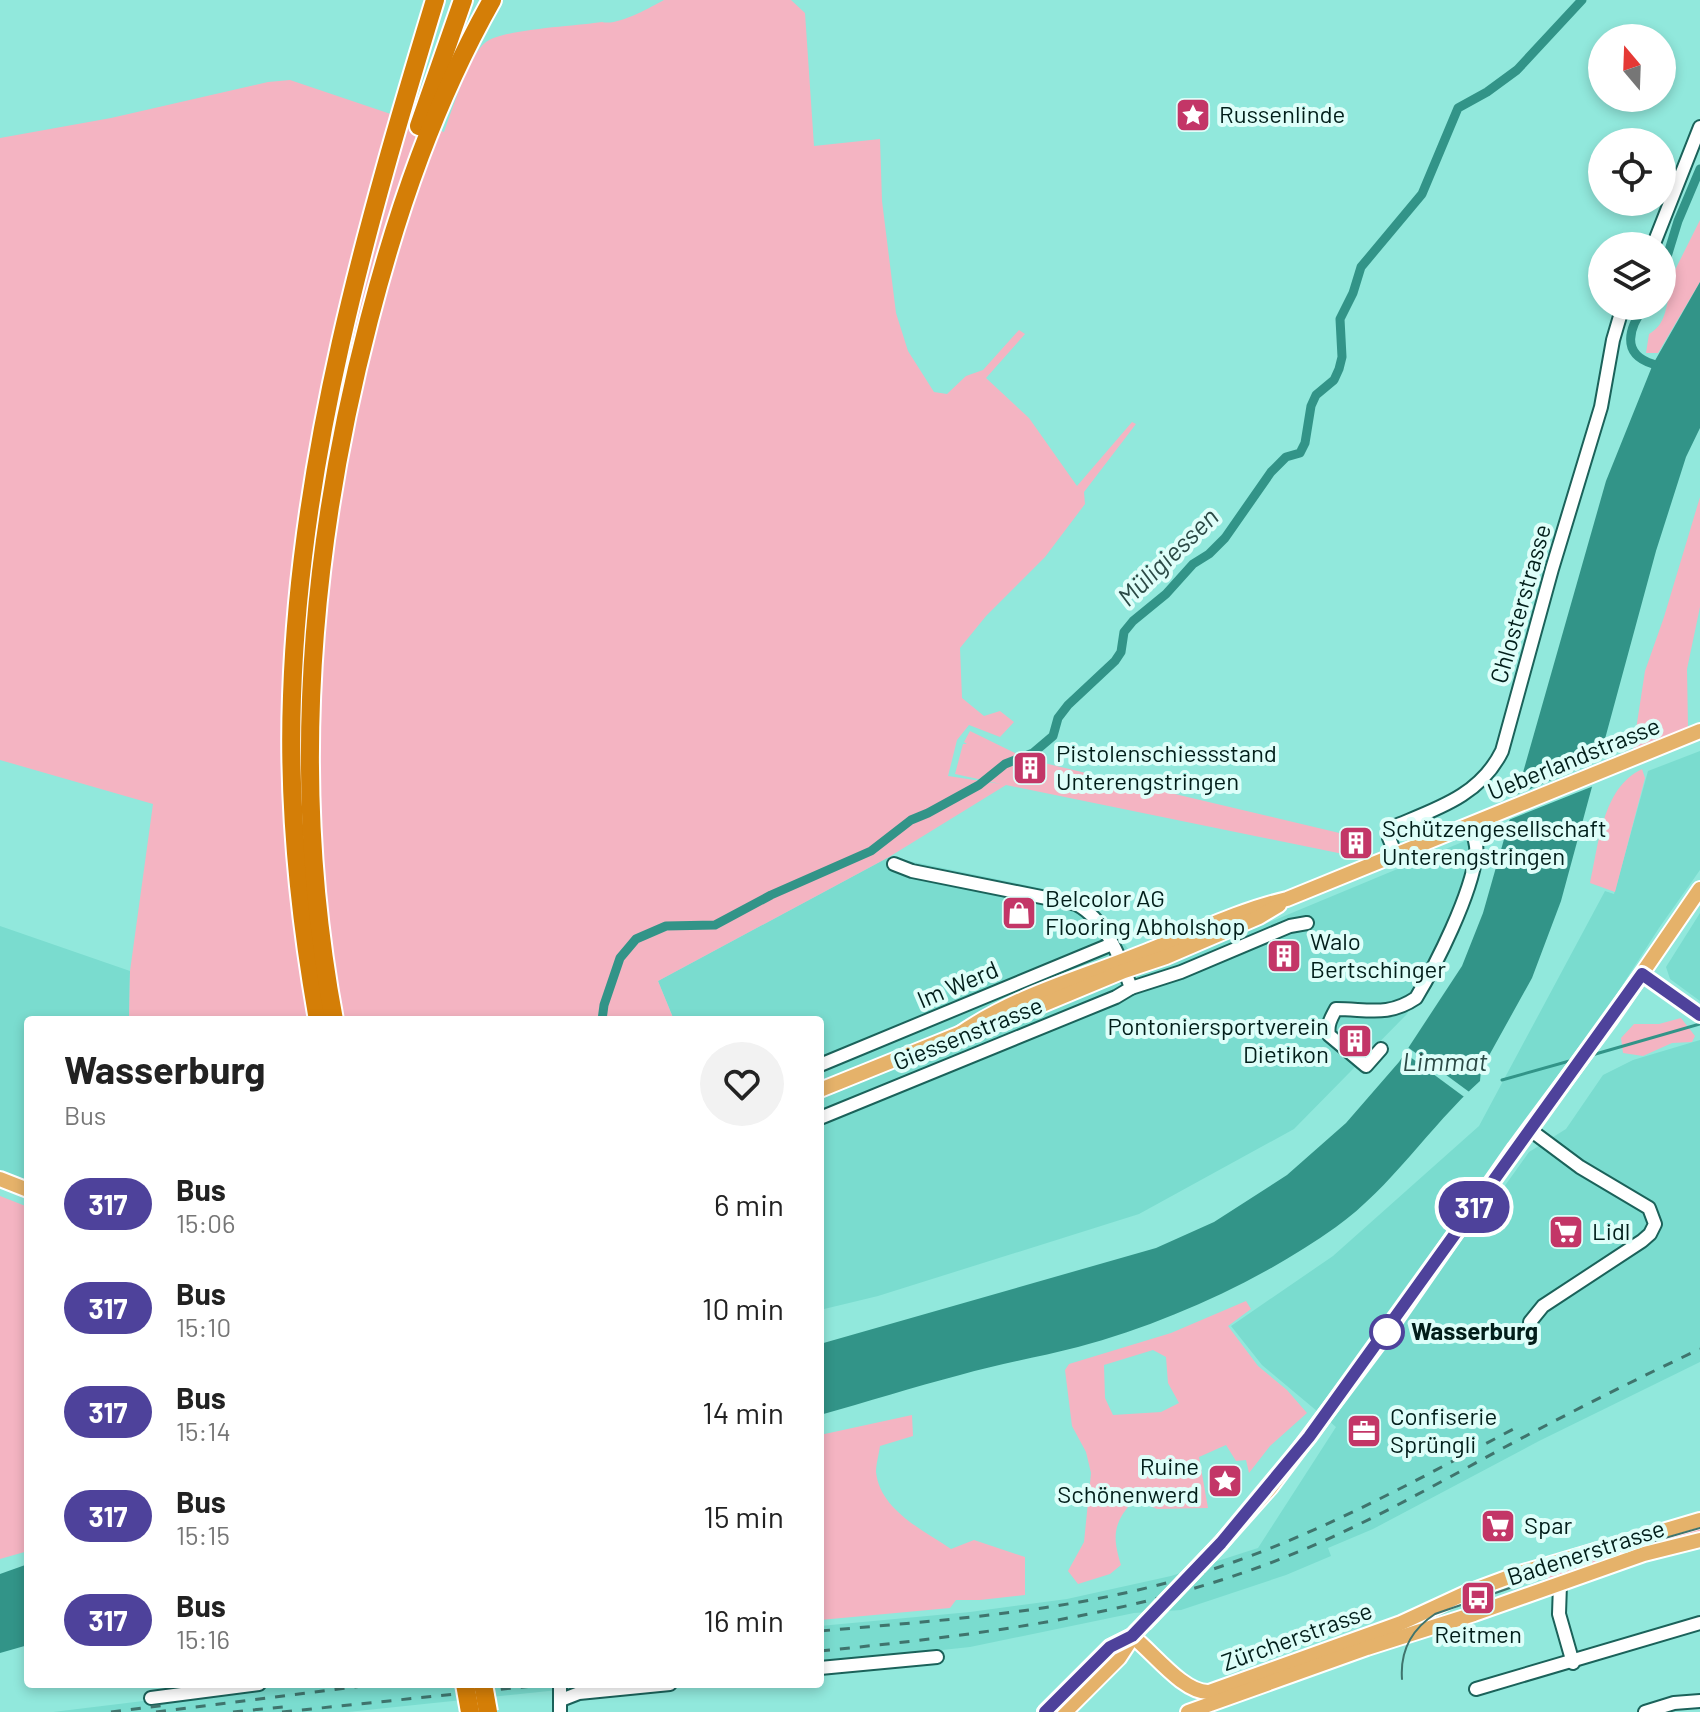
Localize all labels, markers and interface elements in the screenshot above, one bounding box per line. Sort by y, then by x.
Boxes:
north arrow [1588,24,1676,112]
map controls [1588,24,1676,320]
place icon: Russenlinde [1174,96,1212,134]
place label: Russenlinde [1219,99,1345,128]
button: locate [1588,128,1676,216]
button: layers [1588,232,1676,320]
water label: Müligiessen [1110,500,1224,612]
street label: Chlosterstrasse [1483,521,1556,686]
street label: Ueberlandstrasse [1483,710,1664,805]
place label: Pistolenschiessstand Unterengstringen [1056,738,1277,795]
building icon: Pistolenschiessstand Unterengstringen [1011,749,1049,787]
place label: Schützengesellschaft Unterengstringen [1382,813,1607,870]
building icon: Schützengesellschaft Unterengstringen [1337,824,1375,862]
place label: Belcolor AG Flooring Abholshop [1045,883,1245,940]
shop icon: Belcolor AG Flooring Abholshop [1000,894,1038,932]
place label: Walo Bertschinger [1310,926,1446,983]
building icon: Walo Bertschinger [1265,937,1303,975]
street label: Im Werd [912,954,1002,1014]
street label: Giessenstrasse [888,989,1046,1076]
place label: Pontoniersportverein Dietikon [1107,1011,1329,1068]
building icon: Pontoniersportverein Dietikon [1336,1022,1374,1060]
button: heart [700,1042,784,1126]
water label: Limmat [1402,1045,1488,1076]
text: Wasserburg [64,1046,265,1092]
text: Bus [64,1099,106,1130]
text: Bus [176,1171,226,1207]
line badge: 317 [1428,1181,1520,1233]
text: 6 min [714,1186,784,1222]
text: 317 [89,1187,127,1221]
text: 317 [1455,1190,1493,1224]
text: 15:06 [176,1207,235,1238]
supermarket icon: Lidl [1547,1213,1585,1251]
place label: Lidl [1592,1216,1630,1245]
text: Bus [176,1275,226,1311]
text: 10 min [702,1290,784,1326]
text: 317 [89,1291,127,1325]
text: 15:10 [176,1311,231,1342]
marker: Wasserburg [1370,1315,1404,1349]
place label: Wasserburg [1411,1316,1538,1345]
text: Bus [176,1379,226,1415]
text: 14 min [702,1394,784,1430]
text: 317 [89,1395,127,1429]
place label: Confiserie Sprüngli [1390,1401,1497,1458]
office icon: Confiserie Sprüngli [1345,1412,1383,1450]
text: 15:14 [176,1415,231,1446]
place label: Ruine Schönenwerd [1057,1451,1199,1508]
place icon: Ruine Schönenwerd [1206,1462,1244,1500]
text: Bus [176,1483,226,1519]
text: 15 min [703,1498,784,1534]
text: 317 [89,1499,127,1533]
supermarket icon: Spar [1479,1507,1517,1545]
place label: Spar [1524,1510,1573,1539]
street label: Badenerstrasse [1503,1512,1668,1591]
text: 15:15 [176,1519,230,1550]
bus stop icon: Reitmen [1459,1579,1497,1617]
text: Bus [176,1587,226,1623]
street label: Zürcherstrasse [1217,1595,1376,1676]
text: 16 min [703,1602,784,1638]
text: 317 [89,1603,127,1637]
place label: Reitmen [1434,1619,1522,1648]
text: 15:16 [176,1623,230,1654]

